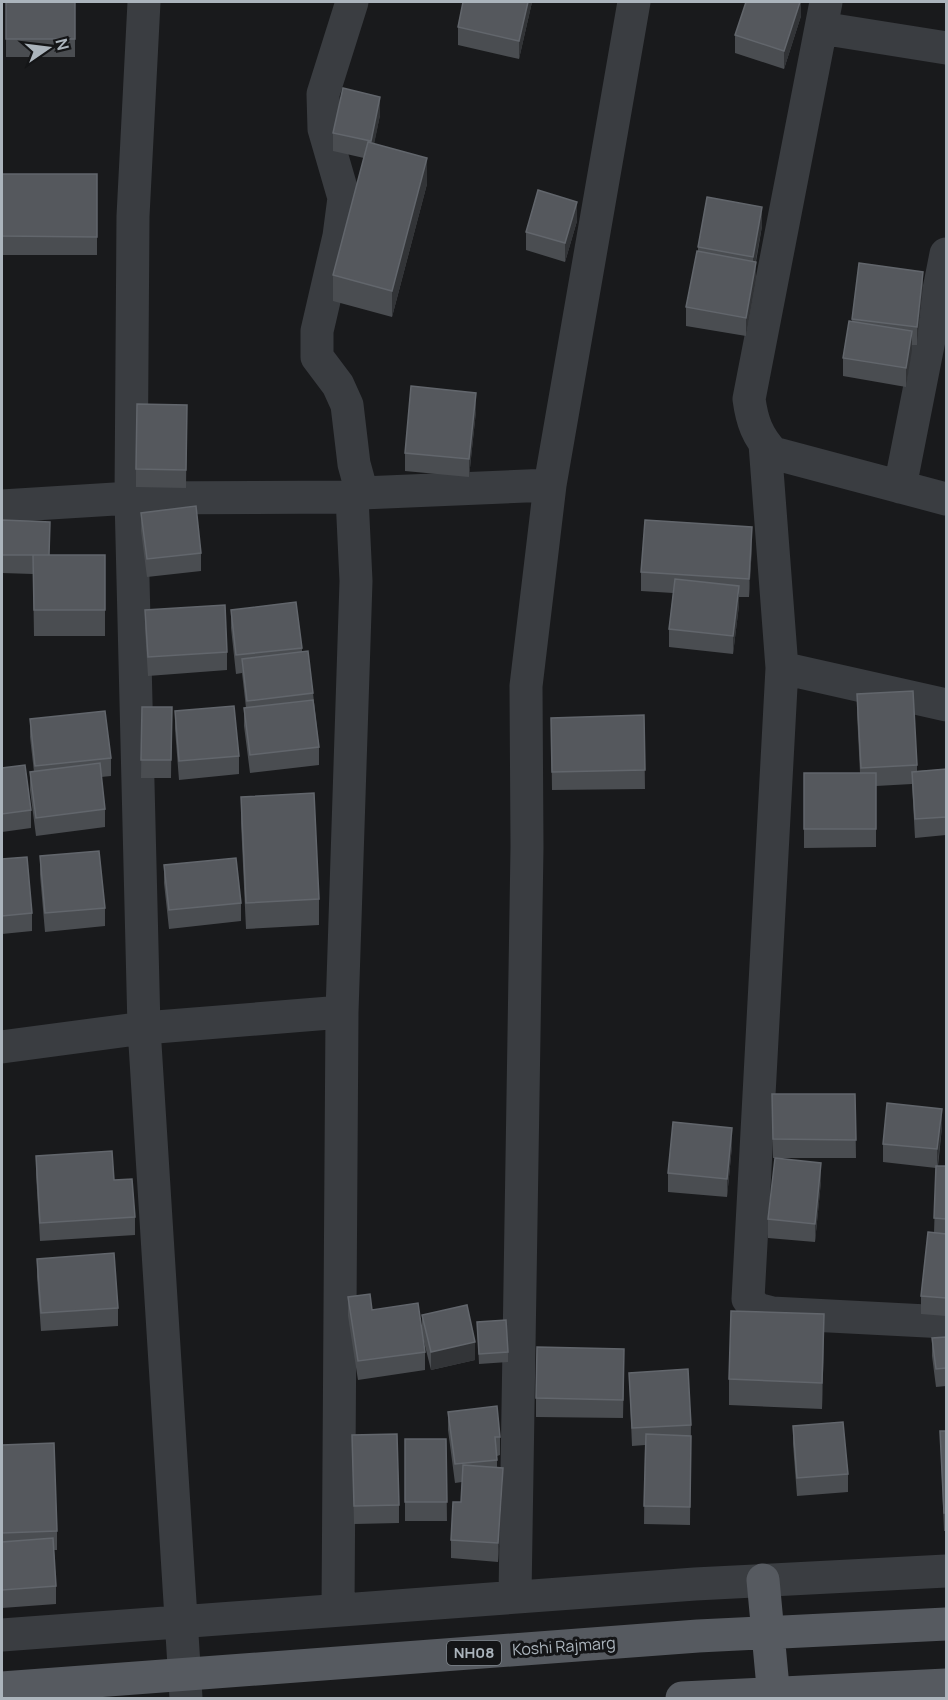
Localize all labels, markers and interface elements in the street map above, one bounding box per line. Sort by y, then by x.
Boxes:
north arrow [18,18,78,78]
text: N [50,36,75,53]
street label: Koshi Rajmarg [512,1631,616,1661]
road number: NH08 [447,1641,501,1665]

